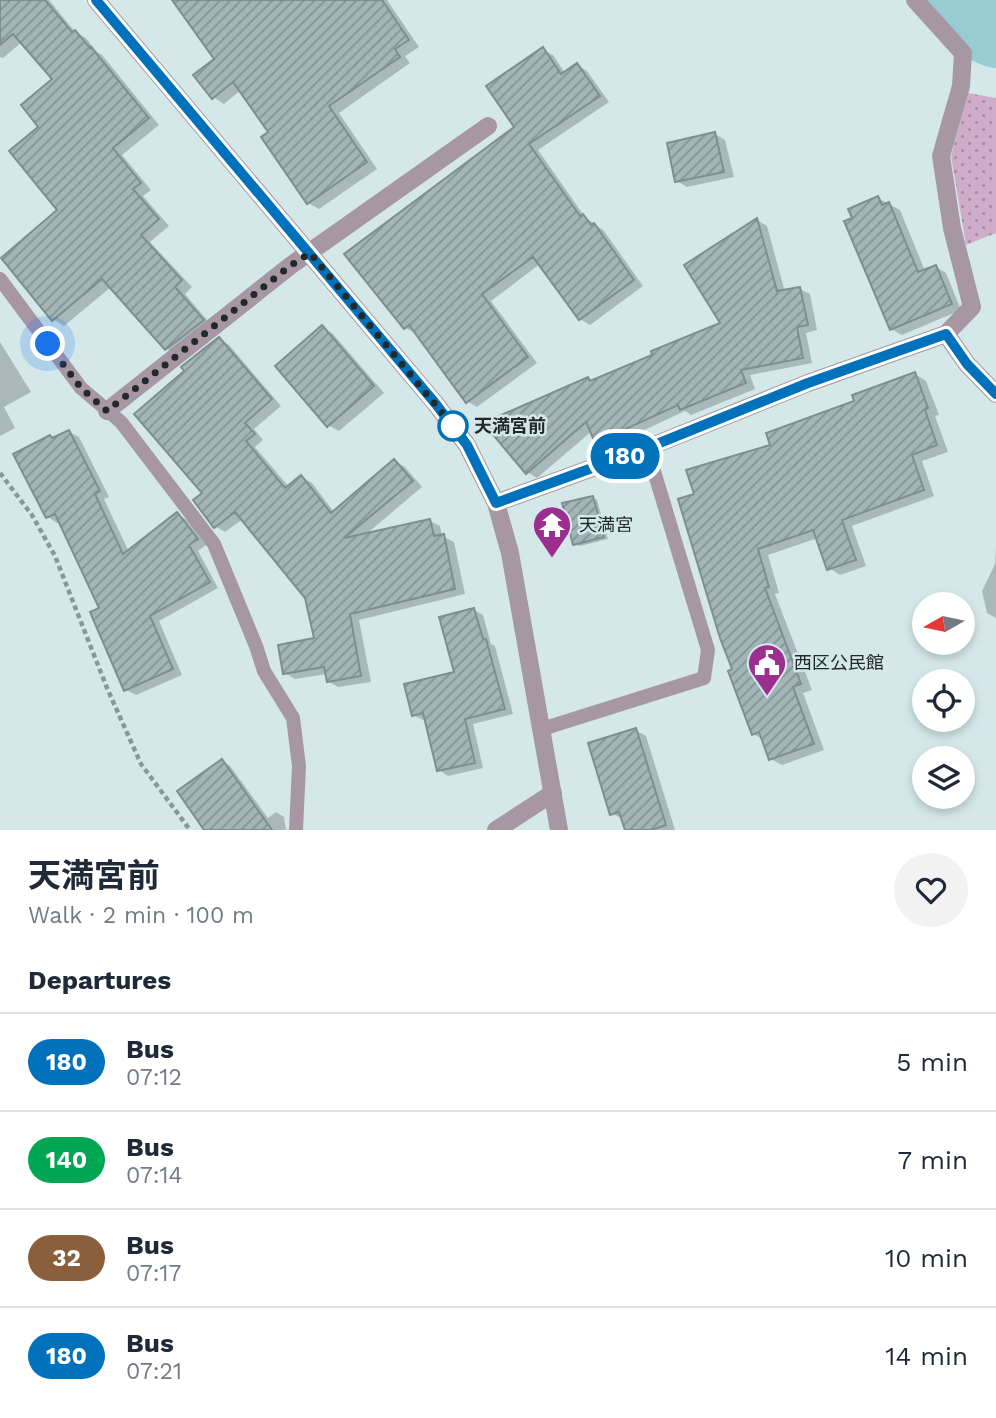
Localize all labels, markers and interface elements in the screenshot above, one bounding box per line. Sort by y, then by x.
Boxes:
your location [30,326,65,361]
marker: 天満宮前 [438,411,468,441]
place label: 天満宮前 [474,415,546,436]
line badge: 180 [585,433,665,479]
text: 180 [605,442,645,470]
temple icon: 天満宮 [531,504,573,559]
place label: 天満宮 [579,514,633,535]
north arrow [912,592,975,654]
map controls [912,592,975,809]
public building icon: 西区公民館 [746,642,788,697]
place label: 西区公民館 [794,652,884,673]
button: locate [912,669,975,732]
button: layers [912,746,975,809]
button: heart [894,853,968,927]
text: 天満宮前 [28,856,160,895]
text: Walk · 2 min · 100 m [28,902,254,929]
text: Departures [28,965,171,995]
text: Bus [126,1034,174,1064]
text: 5 min [896,1047,968,1077]
text: 180 [46,1048,87,1076]
text: 07:12 [126,1064,182,1091]
text: Bus [126,1132,174,1162]
text: 7 min [898,1145,968,1175]
text: 140 [46,1146,87,1174]
text: 07:14 [126,1162,183,1189]
text: Bus [126,1230,174,1260]
text: 10 min [885,1243,968,1273]
text: 32 [52,1244,81,1272]
text: 07:17 [126,1260,181,1287]
text: Bus [126,1328,174,1358]
text: 14 min [885,1341,968,1371]
text: 180 [46,1342,87,1370]
text: 07:21 [126,1358,182,1385]

